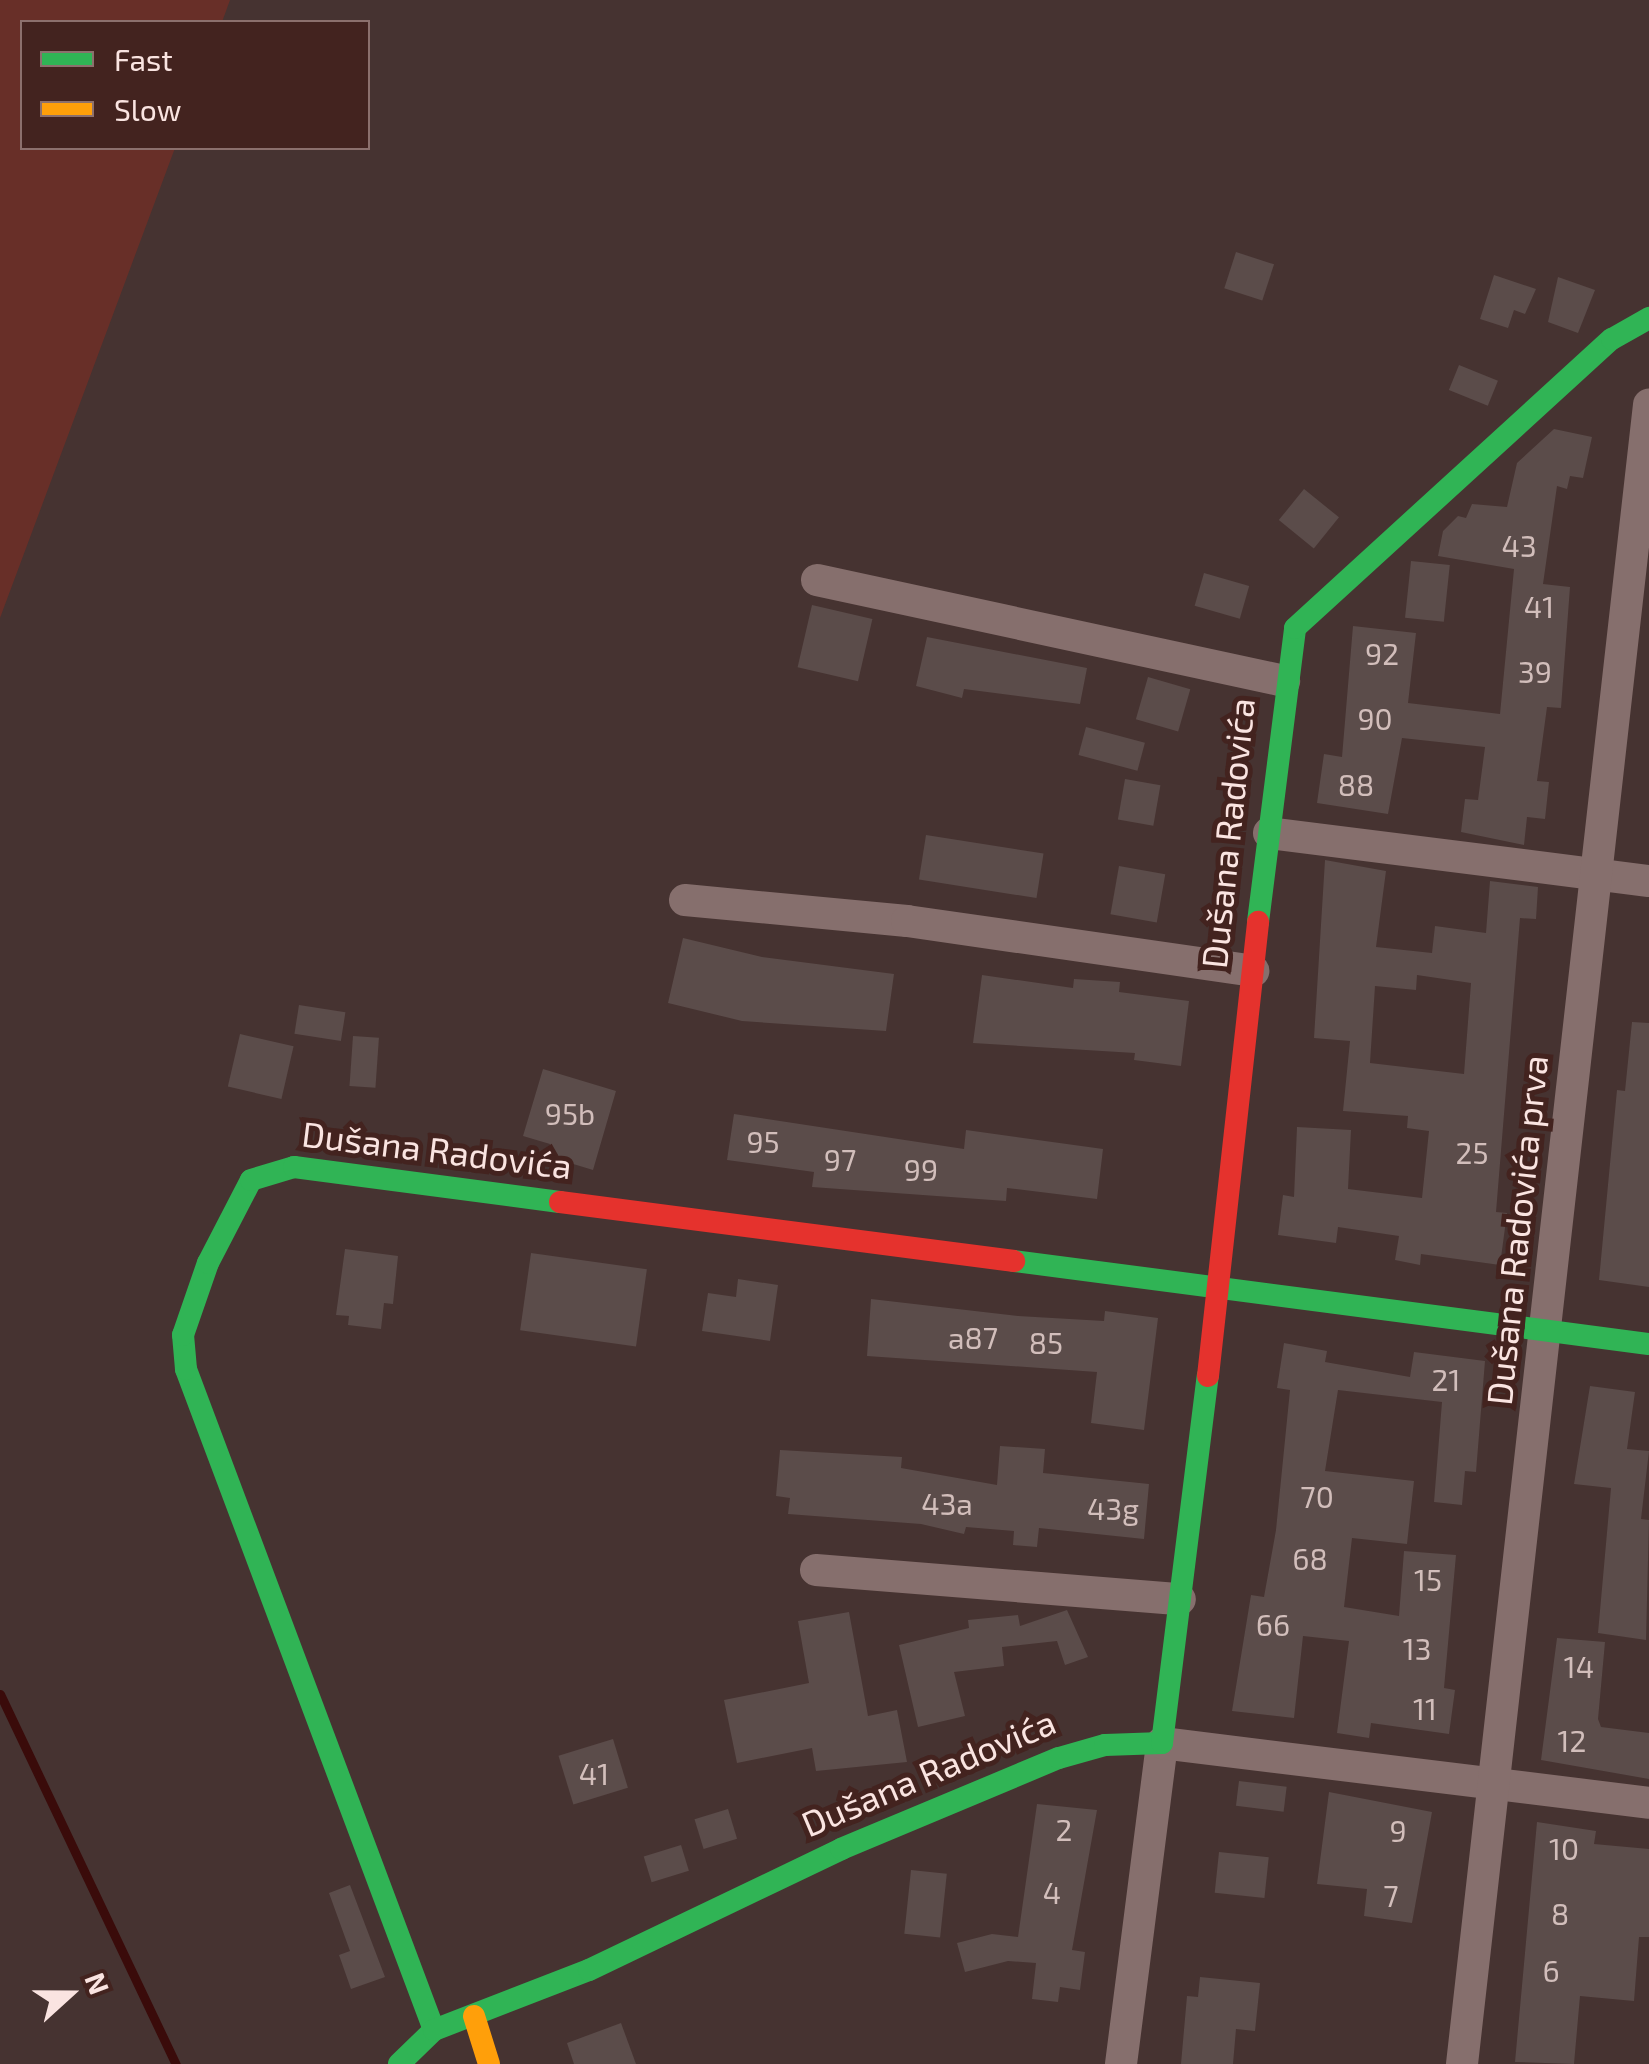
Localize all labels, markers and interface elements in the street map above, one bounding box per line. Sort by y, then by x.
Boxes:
legend [20,20,370,150]
text: Fast [114,41,173,77]
text: Slow [114,91,181,127]
house number: 43 [1501,527,1537,563]
house number: 41 [1524,588,1554,624]
house number: 92 [1365,635,1399,671]
house number: 39 [1518,653,1552,689]
street label: Dušana Radovića [1192,696,1262,970]
house number: 90 [1357,700,1393,736]
house number: 88 [1338,766,1374,802]
street label: Dušana Radovića prva [1477,1053,1555,1407]
house number: 95b [545,1095,595,1131]
street label: Dušana Radovića [300,1112,574,1186]
house number: 95 [746,1123,780,1159]
house number: 25 [1456,1134,1488,1170]
house number: 97 [824,1141,856,1177]
house number: 99 [904,1151,938,1187]
house number: a87 [948,1319,998,1355]
house number: 85 [1029,1324,1063,1360]
house number: 21 [1432,1361,1460,1397]
house number: 70 [1300,1478,1334,1514]
house number: 43a [921,1485,973,1521]
house number: 43g [1087,1490,1139,1526]
house number: 68 [1292,1540,1328,1576]
house number: 15 [1414,1561,1442,1597]
house number: 66 [1256,1606,1290,1642]
house number: 13 [1403,1630,1431,1666]
house number: 14 [1564,1648,1594,1684]
house number: 11 [1413,1690,1437,1726]
street label: Dušana Radovića [795,1700,1061,1844]
house number: 12 [1558,1722,1586,1758]
house number: 41 [579,1755,609,1791]
house number: 2 [1056,1811,1072,1847]
house number: 9 [1389,1812,1407,1848]
house number: 10 [1549,1830,1579,1866]
house number: 4 [1043,1874,1061,1910]
house number: 7 [1383,1877,1399,1913]
house number: 8 [1551,1895,1569,1931]
north arrow [20,1944,120,2044]
house number: 6 [1542,1952,1560,1988]
text: N [79,1968,118,1999]

